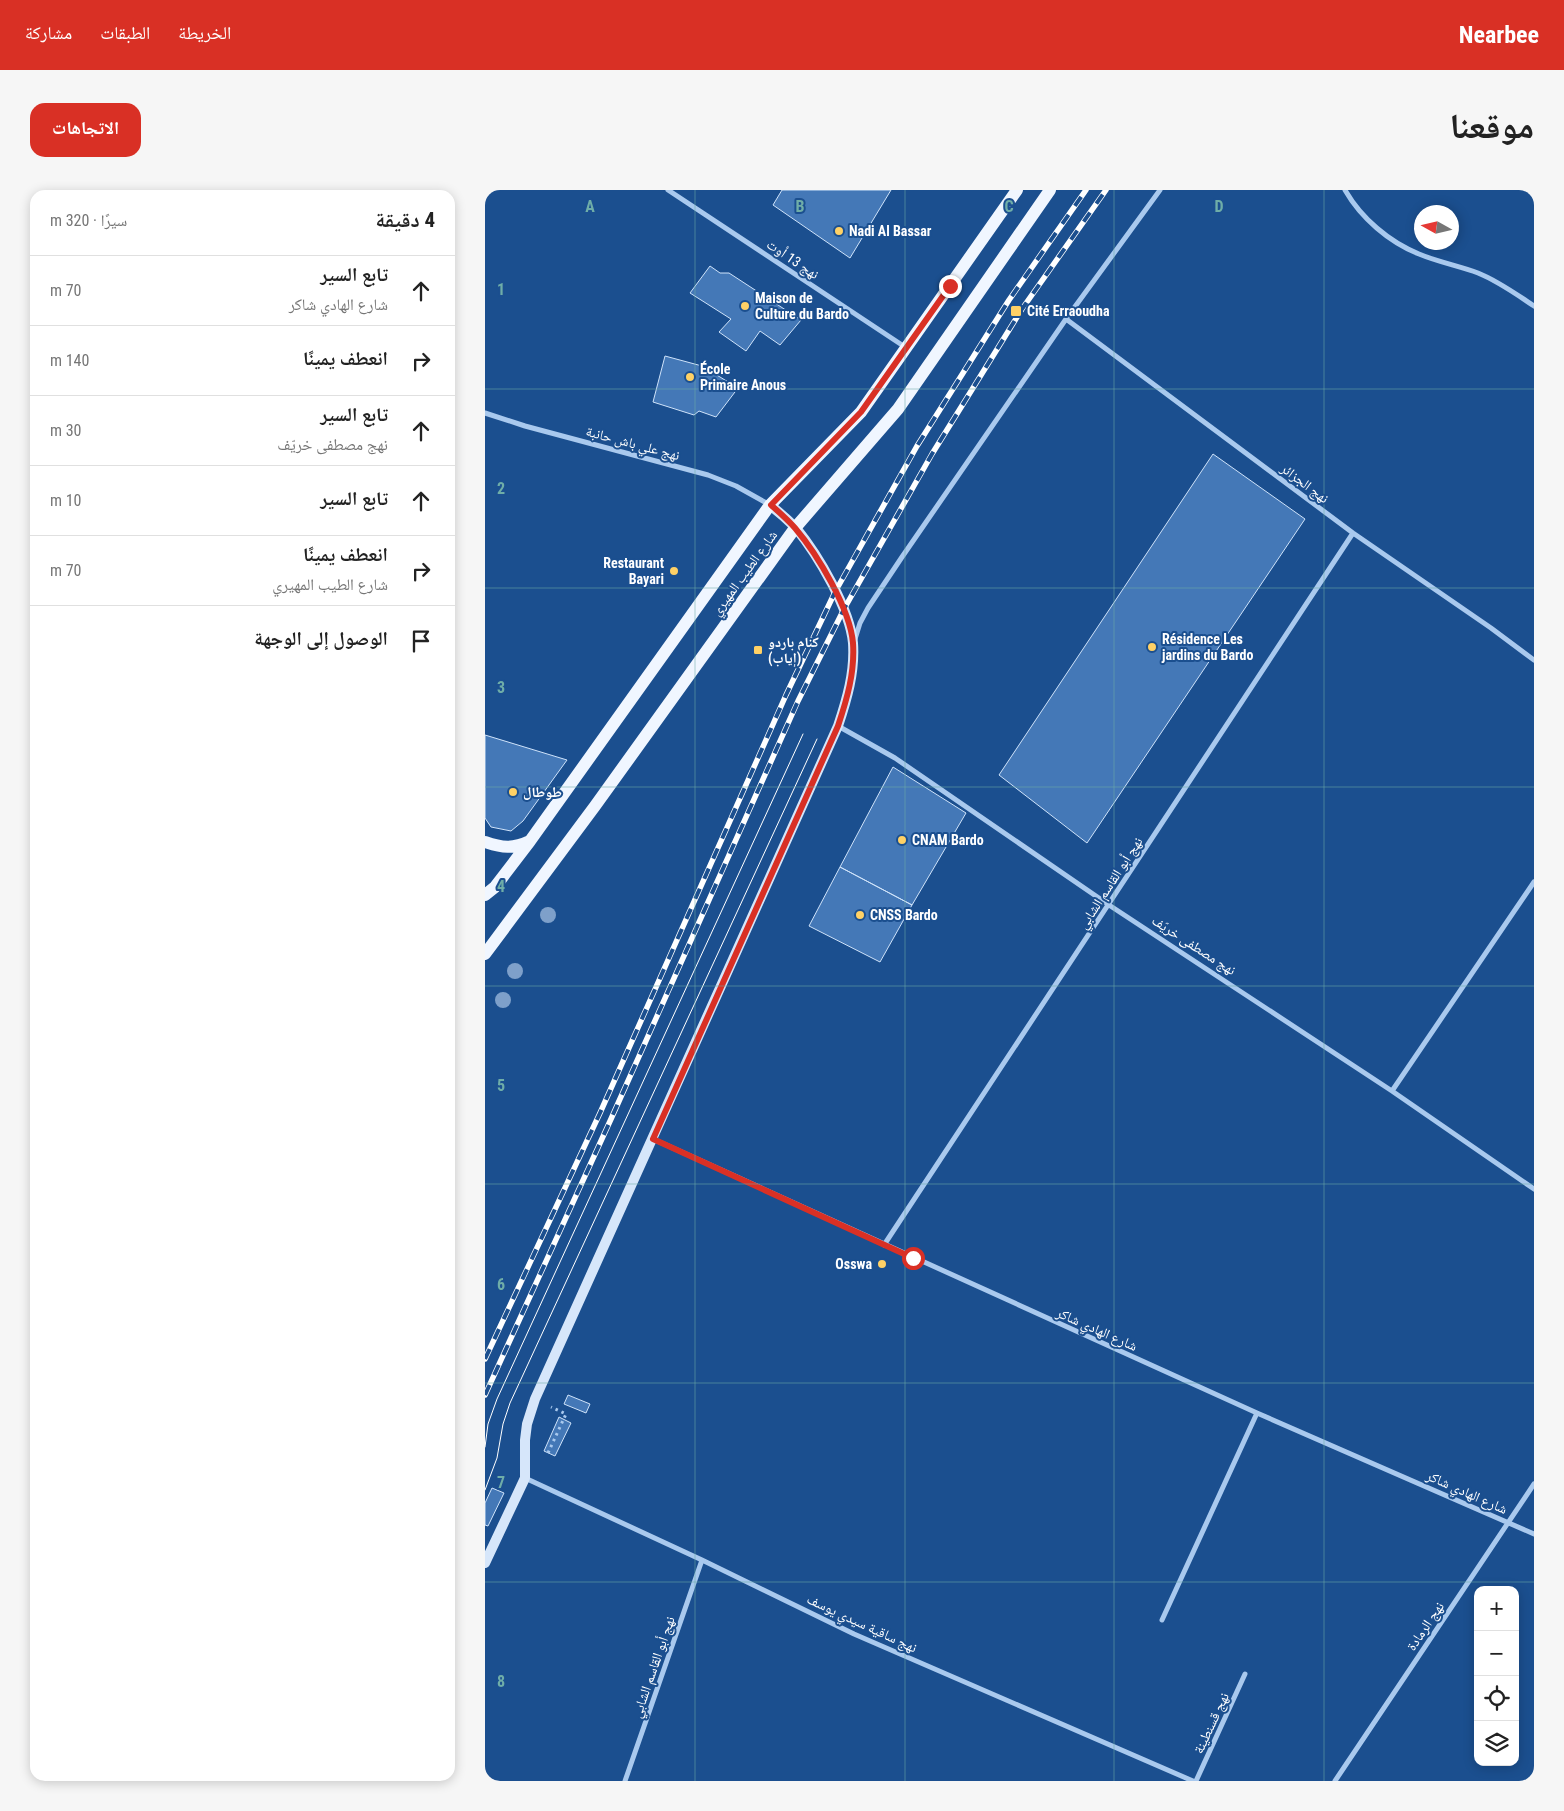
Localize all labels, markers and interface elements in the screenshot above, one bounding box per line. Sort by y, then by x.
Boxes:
text: Nearbee [1459,21,1539,49]
text: مشاركة [25,22,72,43]
text: الطبقات [100,22,150,43]
text: الخريطة [178,22,231,43]
button: الاتجاهات [30,103,141,157]
text: موقعنا [1449,106,1534,147]
text: A [585,197,595,216]
text: B [796,197,805,216]
text: C [1004,197,1014,216]
text: D [1214,197,1224,216]
north arrow [1414,205,1459,250]
text: 4 دقيقة [375,208,435,232]
text: سيرًا · 320 m [50,211,127,230]
place label: Nadi Al Bassar [849,223,932,239]
marker: Nadi Al Bassar [833,225,845,237]
street label: نهج 13 أوت [763,236,822,284]
text: تابع السير [320,263,388,286]
route end [939,275,962,298]
icon: ahead [407,277,435,305]
text: 1 [497,280,505,299]
text: 70 m [50,281,82,300]
place label: Maison de Culture du Bardo [755,290,849,322]
text: شارع الهادي شاكر [289,295,388,314]
marker: Maison de Culture du Bardo [739,300,751,312]
place label: Cité Erraoudha [1027,303,1110,319]
marker: Cité Erraoudha [1009,304,1023,318]
text: انعطف يمينًا [303,347,388,370]
icon: right [407,347,435,375]
text: 140 m [50,351,89,370]
place label: École Primaire Anous [700,360,786,393]
marker: École Primaire Anous [684,371,696,383]
text: تابع السير [320,403,388,426]
icon: ahead [407,417,435,445]
text: 30 m [50,421,82,440]
street label: نهج علي باش حانبة [583,423,682,467]
text: نهج مصطفى خريّف [277,435,388,454]
street label: نهج الجزائر [1276,459,1332,508]
text: 2 [497,479,505,498]
text: تابع السير [320,487,388,510]
icon: ahead [407,487,435,515]
text: 10 m [50,491,82,510]
street label: شارع الطيب المهيري [708,527,783,621]
text: انعطف يمينًا [303,543,388,566]
place label: Restaurant Bayari [603,555,664,587]
icon: right [407,557,435,585]
text: 70 m [50,561,82,580]
marker: Restaurant Bayari [668,565,680,577]
text: شارع الطيب المهيري [272,575,388,594]
text: الوصول إلى الوجهة [254,627,388,650]
icon: arrive [407,627,435,655]
place label: Résidence Les jardins du Bardo [1161,631,1253,663]
place label: كنام باردو (إياب) [768,634,819,667]
marker: Résidence Les jardins du Bardo [1146,641,1158,653]
marker: كنام باردو (إياب) [752,644,764,656]
text: 3 [497,678,505,697]
place label: طوطال [523,784,562,800]
marker: طوطال [507,786,519,798]
place label: CNAM Bardo [912,832,984,848]
marker: CNAM Bardo [896,834,908,846]
street label: نهج أبو القاسم الشابي [1074,834,1149,934]
text: 4 [497,877,505,896]
place label: CNSS Bardo [870,907,938,923]
marker: CNSS Bardo [854,909,866,921]
street label: نهج مصطفى خريّف [1148,912,1239,980]
text: 5 [497,1076,505,1095]
route start [902,1247,925,1270]
place label: Osswa [835,1256,872,1272]
marker: Osswa [876,1258,888,1270]
text: 6 [497,1275,505,1294]
street label: شارع الهادي شاكر [1052,1304,1140,1357]
street label: شارع الهادي شاكر [1422,1467,1510,1520]
text: 7 [497,1473,505,1492]
map controls [1474,1586,1519,1766]
button: + [1474,1586,1519,1631]
street label: نهج ساقية سيدي يوسف [803,1590,920,1659]
street label: نهج الرمادة [1403,1599,1449,1654]
street label: نهج أبو القاسم الشابي [628,1614,681,1721]
button: − [1474,1631,1519,1676]
text: 8 [497,1672,505,1691]
button: locate [1474,1676,1519,1721]
street label: نهج قسنطينة [1190,1690,1234,1757]
button: layers [1474,1721,1519,1766]

